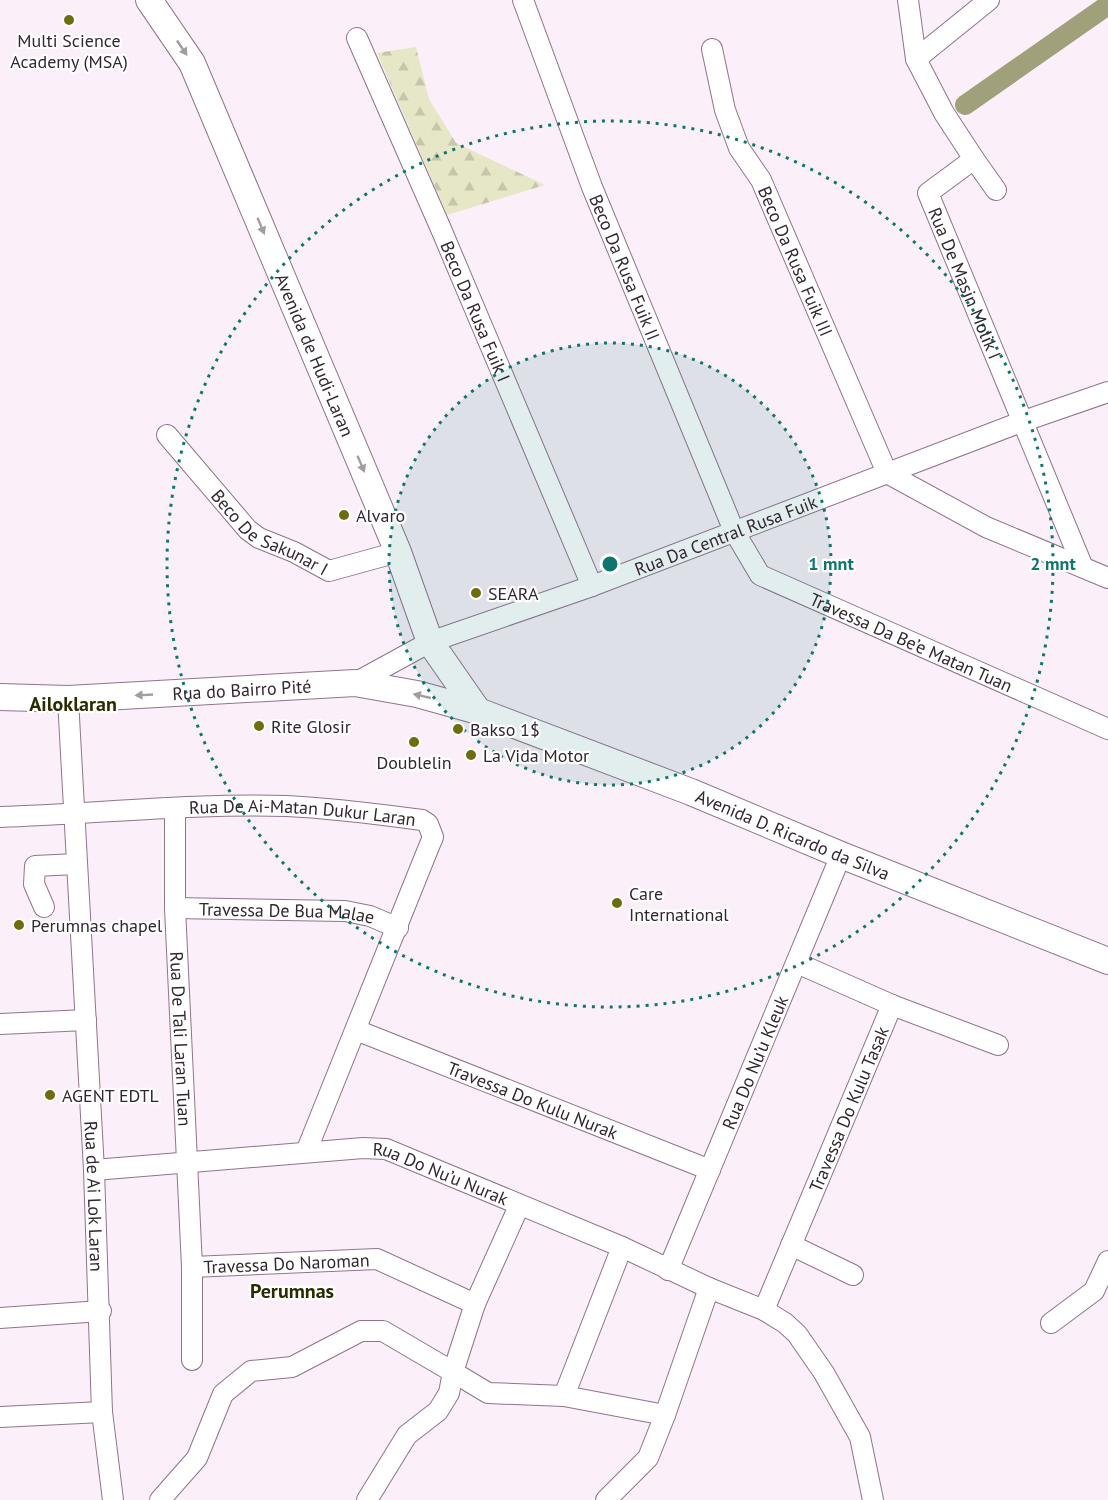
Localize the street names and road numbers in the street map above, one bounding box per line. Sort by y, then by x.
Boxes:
street label: Beco Da Rusa Fuik III [753,183,838,340]
street label: Beco Da Rusa Fuik II [585,191,665,344]
street label: Rua De Masin Molik I [924,204,1007,362]
street label: Beco Da Rusa Fuik I [436,237,516,385]
street label: Avenida de Hudi-Laran [270,270,360,440]
street label: Beco De Sakunar I [207,484,332,580]
street label: Rua Da Central Rusa Fuik [631,489,820,580]
street label: Travessa Da Be’e Matan Tuan [806,587,1016,697]
street label: Rua do Bairro Pité [172,674,312,705]
street label: Avenida D. Ricardo da Silva [693,784,893,885]
street label: Rua De Ai-Matan Dukur Laran [189,794,417,831]
street label: Travessa De Bua Malae [199,897,377,928]
street label: Rua De Tali Laran Tuan [166,951,197,1127]
street label: Rua Do Nu’u Kleuk [717,992,793,1133]
street label: Travessa Do Kulu Tasak [803,1022,893,1195]
street label: Travessa Do Kulu Nurak [444,1056,622,1144]
street label: Rua de Ai Lok Laran [80,1120,109,1272]
street label: Rua Do Nu’u Nurak [372,1137,512,1210]
street label: Travessa Do Naroman [203,1248,370,1278]

